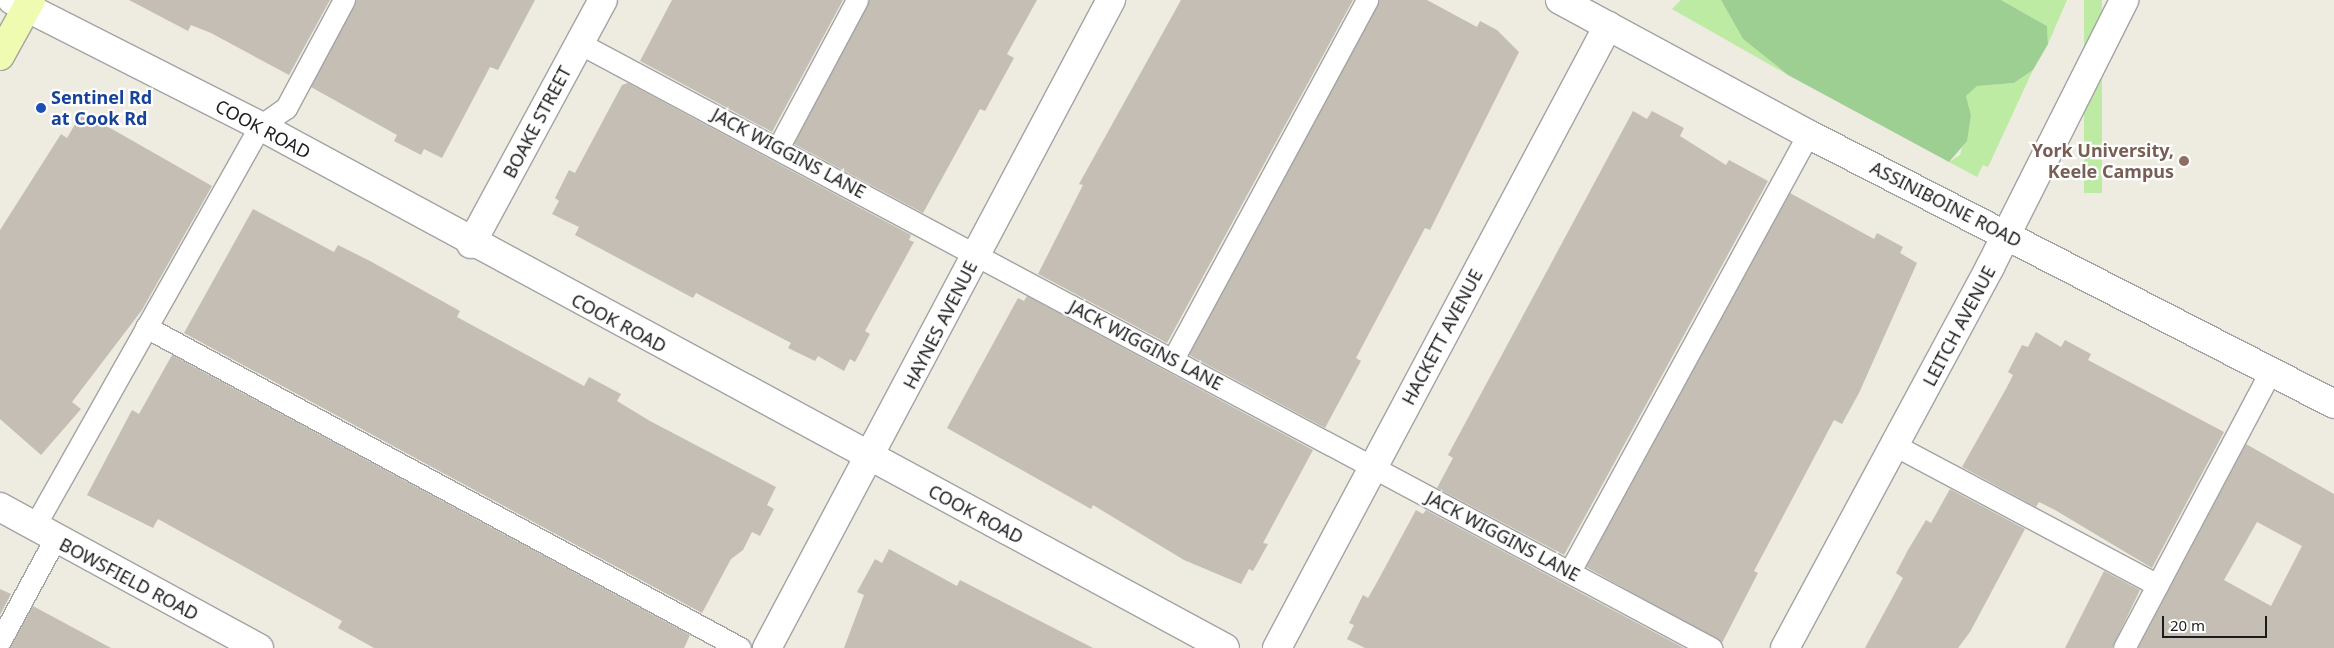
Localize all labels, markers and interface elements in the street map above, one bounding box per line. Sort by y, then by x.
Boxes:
street label: BOAKE STREET [498,62,576,182]
place label: Sentinel Rd at Cook Rd [51,87,152,130]
street label: COOK ROAD [212,95,314,163]
marker: Sentinel Rd at Cook Rd [35,102,47,114]
street label: JACK WIGGINS LANE [708,103,870,203]
place label: York University, Keele Campus [2032,140,2174,182]
marker: York University, Keele Campus [2178,155,2190,167]
street label: ASSINIBOINE ROAD [1867,156,2025,252]
street label: HAYNES AVENUE [898,257,982,393]
street label: LEITCH AVENUE [1918,262,2000,390]
street label: HACKETT AVENUE [1397,265,1487,409]
street label: COOK ROAD [568,289,670,357]
street label: JACK WIGGINS LANE [1065,295,1227,395]
street label: COOK ROAD [925,480,1027,548]
street label: JACK WIGGINS LANE [1422,486,1584,586]
street label: BOWSFIELD ROAD [56,533,202,625]
scale bar [2164,606,2269,638]
text: 20 m [2170,615,2205,635]

